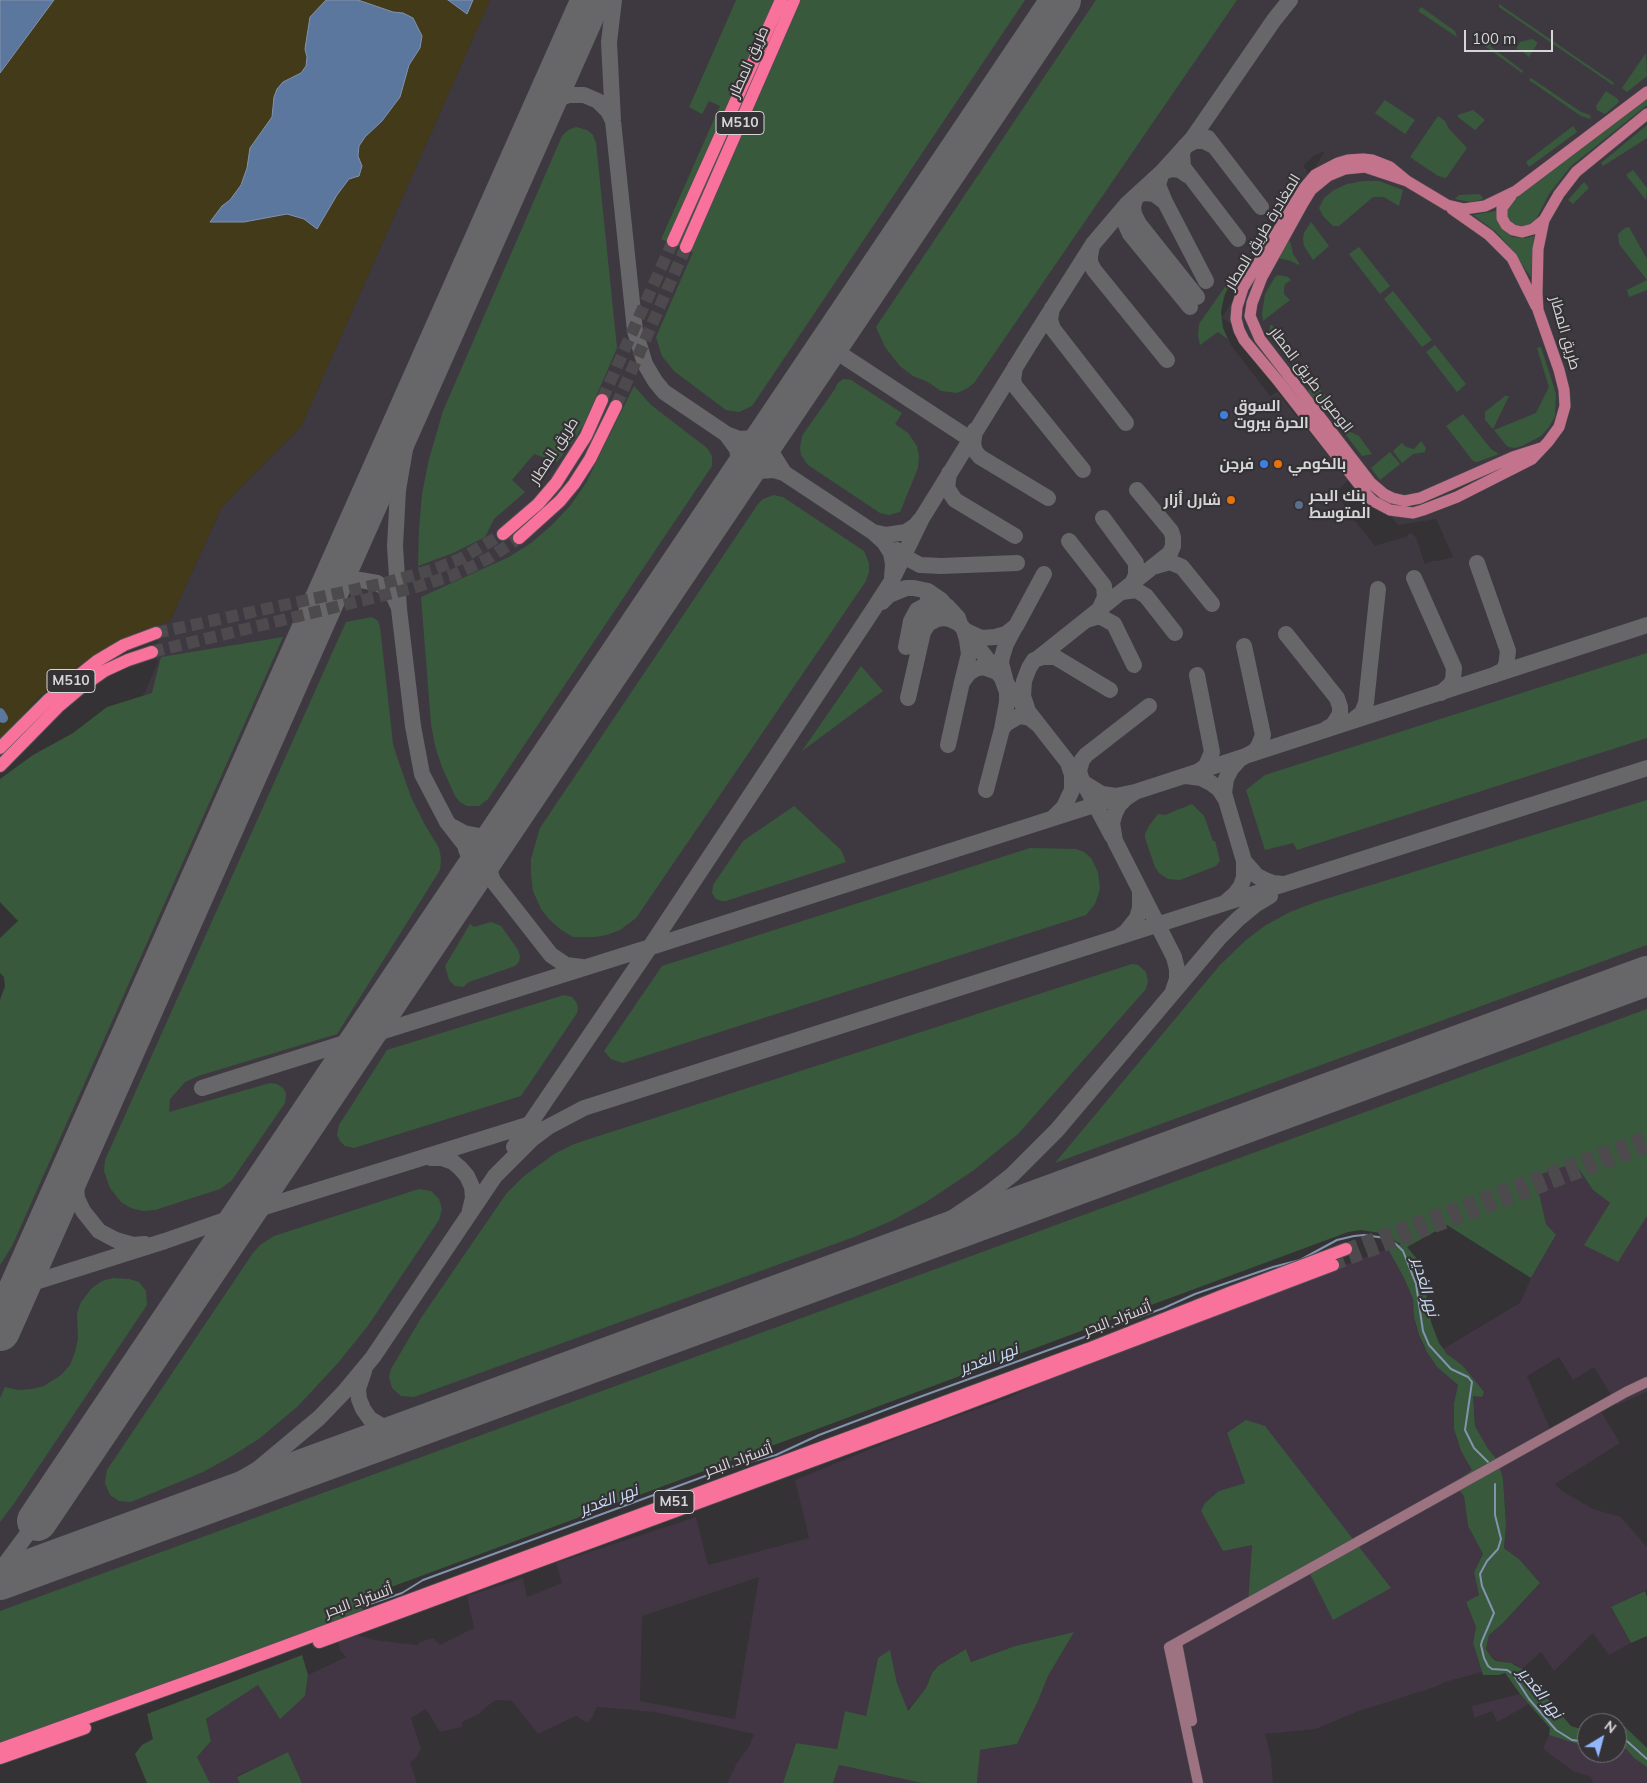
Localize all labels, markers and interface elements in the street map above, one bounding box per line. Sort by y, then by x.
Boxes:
scale bar [1467,20,1556,52]
street label: طريق المطار [725,24,773,100]
text: 100 m [1472,29,1516,48]
road number: M510 [716,112,764,134]
street label: المغادرة طريق المطار [1221,171,1305,293]
street label: طريق المطار [1546,294,1584,372]
street label: الوصول طريق المطار [1265,324,1357,436]
place label: السوق الحرة بيروت [1234,397,1309,432]
marker: السوق الحرة بيروت [1218,409,1230,421]
street label: طريق المطار [526,414,582,488]
place label: فرجن [1219,455,1254,473]
place label: بالكومي [1288,455,1346,473]
marker: فرجن [1258,458,1270,470]
marker: بالكومي [1272,458,1284,470]
place label: بنك البحر المتوسط [1309,487,1371,522]
place label: شارل أزار [1164,491,1221,509]
marker: شارل أزار [1225,494,1237,506]
marker: بنك البحر المتوسط [1293,499,1305,511]
road number: M510 [47,669,95,692]
water label: نهر الغدير [1407,1255,1443,1319]
street label: أتستراد البحر [1082,1298,1154,1340]
water label: نهر الغدير [957,1340,1021,1378]
street label: أتستراد البحر [702,1439,776,1481]
water label: نهر الغدير [577,1481,641,1519]
road number: M51 [654,1490,694,1514]
street label: أتستراد البحر [322,1580,396,1622]
water label: نهر الغدير [1514,1664,1566,1722]
north arrow [1577,1713,1627,1763]
text: N [1601,1716,1620,1737]

